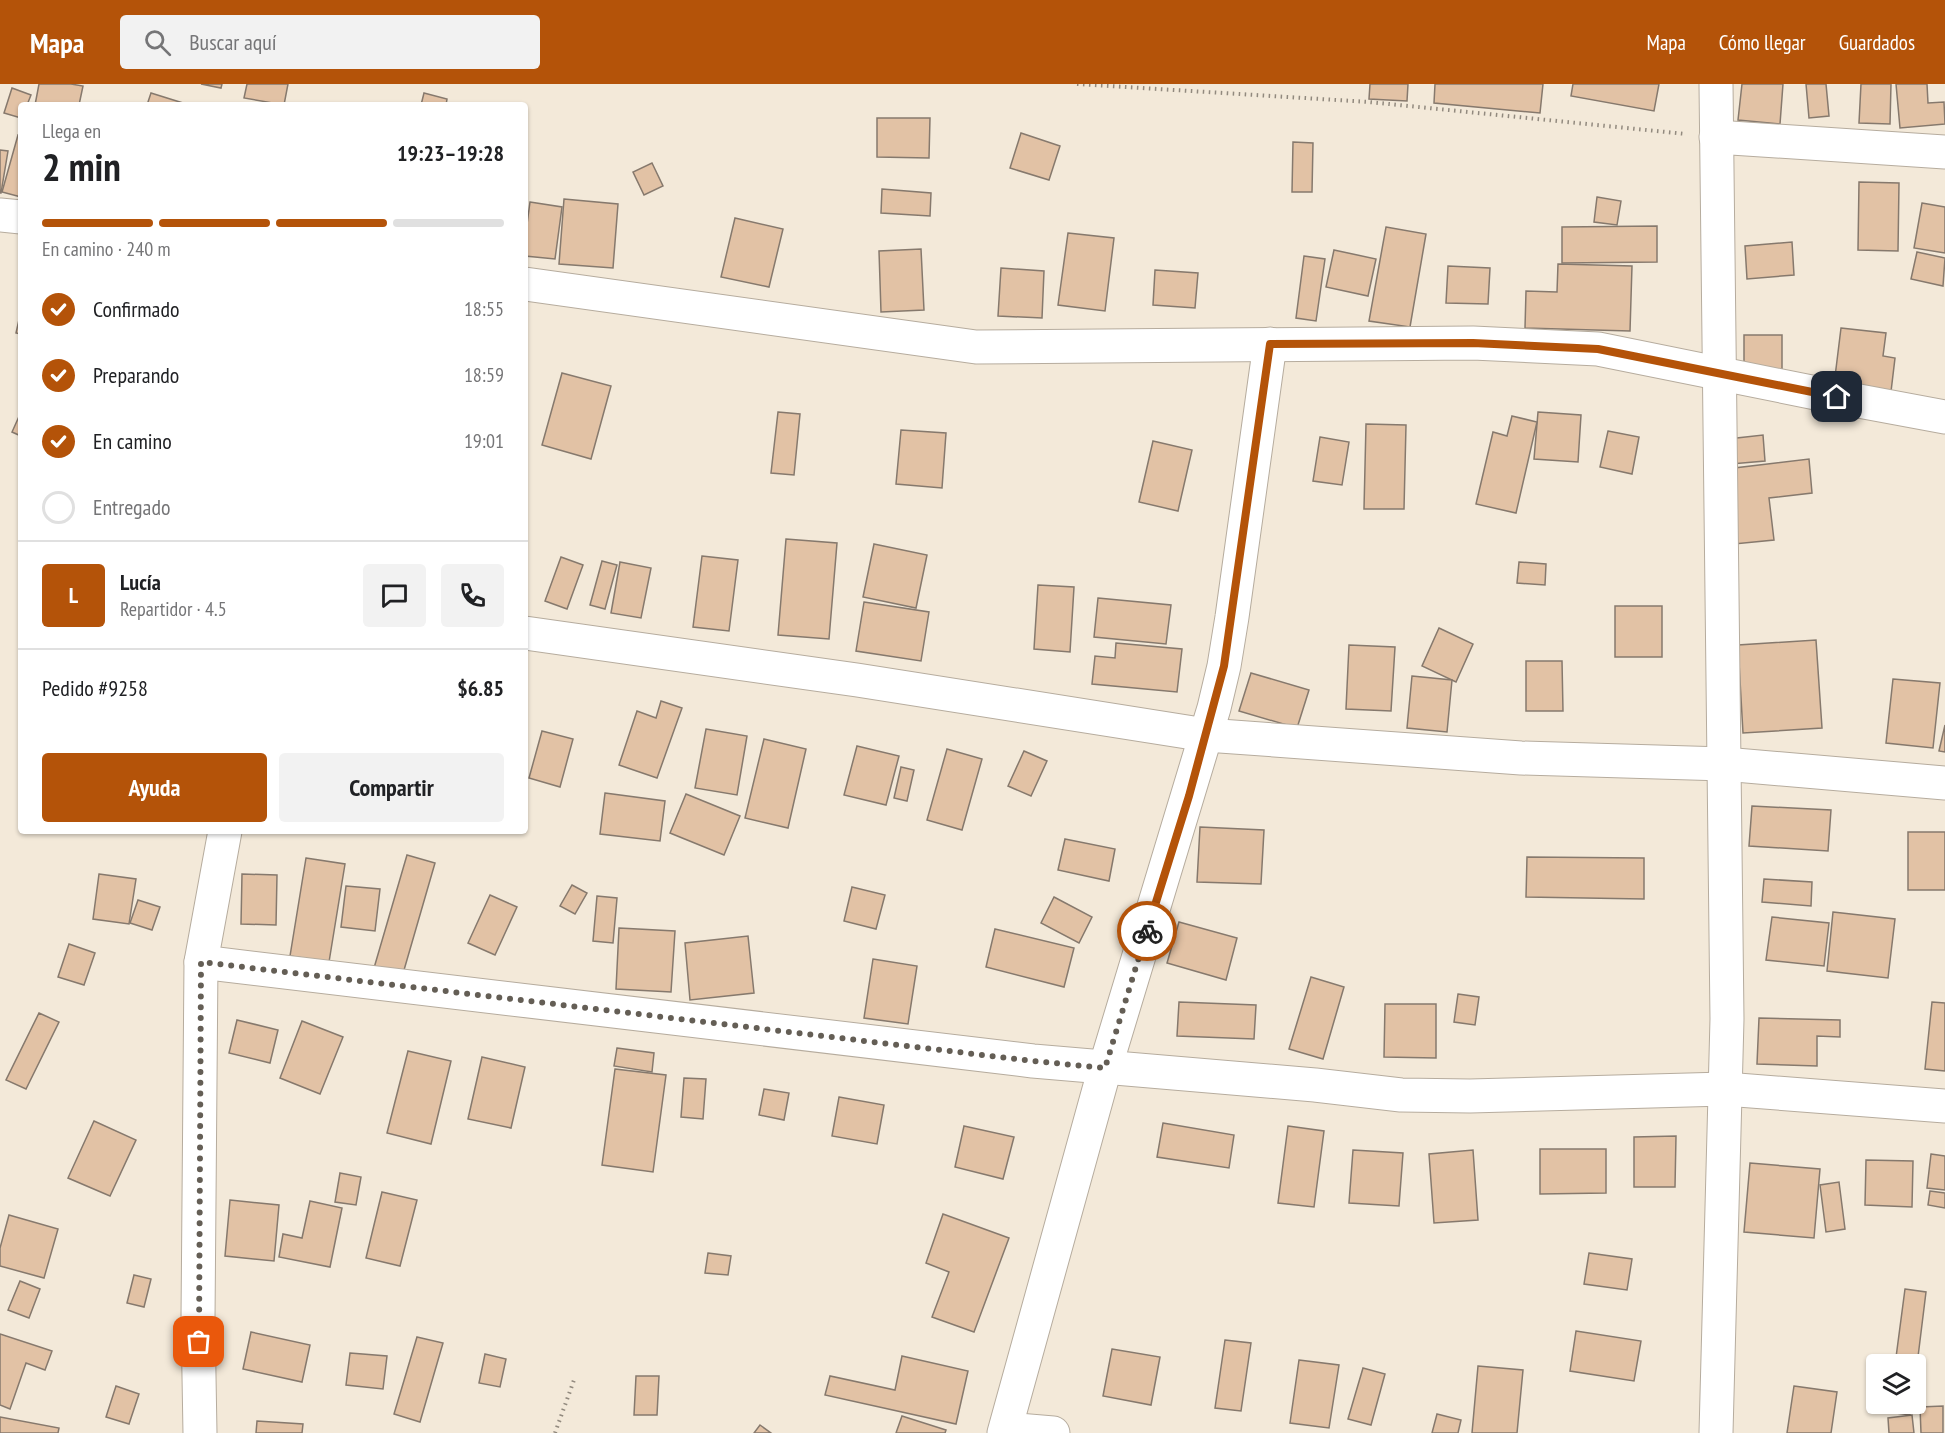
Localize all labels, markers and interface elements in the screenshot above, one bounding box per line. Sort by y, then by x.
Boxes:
search box [120,15,540,69]
text: Mapa [30,24,84,61]
icon: search [141,26,174,59]
text: Buscar aquí [189,28,277,56]
text: Mapa [1647,29,1686,56]
text: Cómo llegar [1719,29,1806,56]
text: Guardados [1839,29,1915,56]
text: Llega en [42,118,101,144]
text: 19:23–19:28 [397,139,504,167]
text: 2 min [42,141,121,192]
text: En camino · 240 m [42,236,171,262]
icon: check [42,293,75,326]
text: Confirmado [93,295,179,323]
text: 18:55 [464,296,504,322]
icon: check [42,359,75,392]
text: Preparando [93,361,179,389]
text: 18:59 [464,362,504,388]
pin [1811,371,1862,422]
icon: home [1820,380,1853,413]
icon: check [42,425,75,458]
text: En camino [93,427,172,455]
text: 19:01 [464,428,504,454]
text: Entregado [93,493,170,521]
button: chat [363,564,426,627]
button: phone [441,564,504,627]
text: Lucía [120,568,161,596]
text: L [69,581,78,609]
text: Repartidor · 4.5 [120,596,227,622]
text: Pedido #9258 [42,674,148,702]
text: $6.85 [457,674,504,702]
button: Ayuda [42,753,267,822]
button: Compartir [279,753,504,822]
courier [1117,901,1177,961]
icon: bike [1131,915,1164,948]
pin [173,1316,224,1367]
icon: bag [182,1325,215,1358]
map controls [1866,1354,1926,1414]
button: layers [1866,1354,1926,1414]

